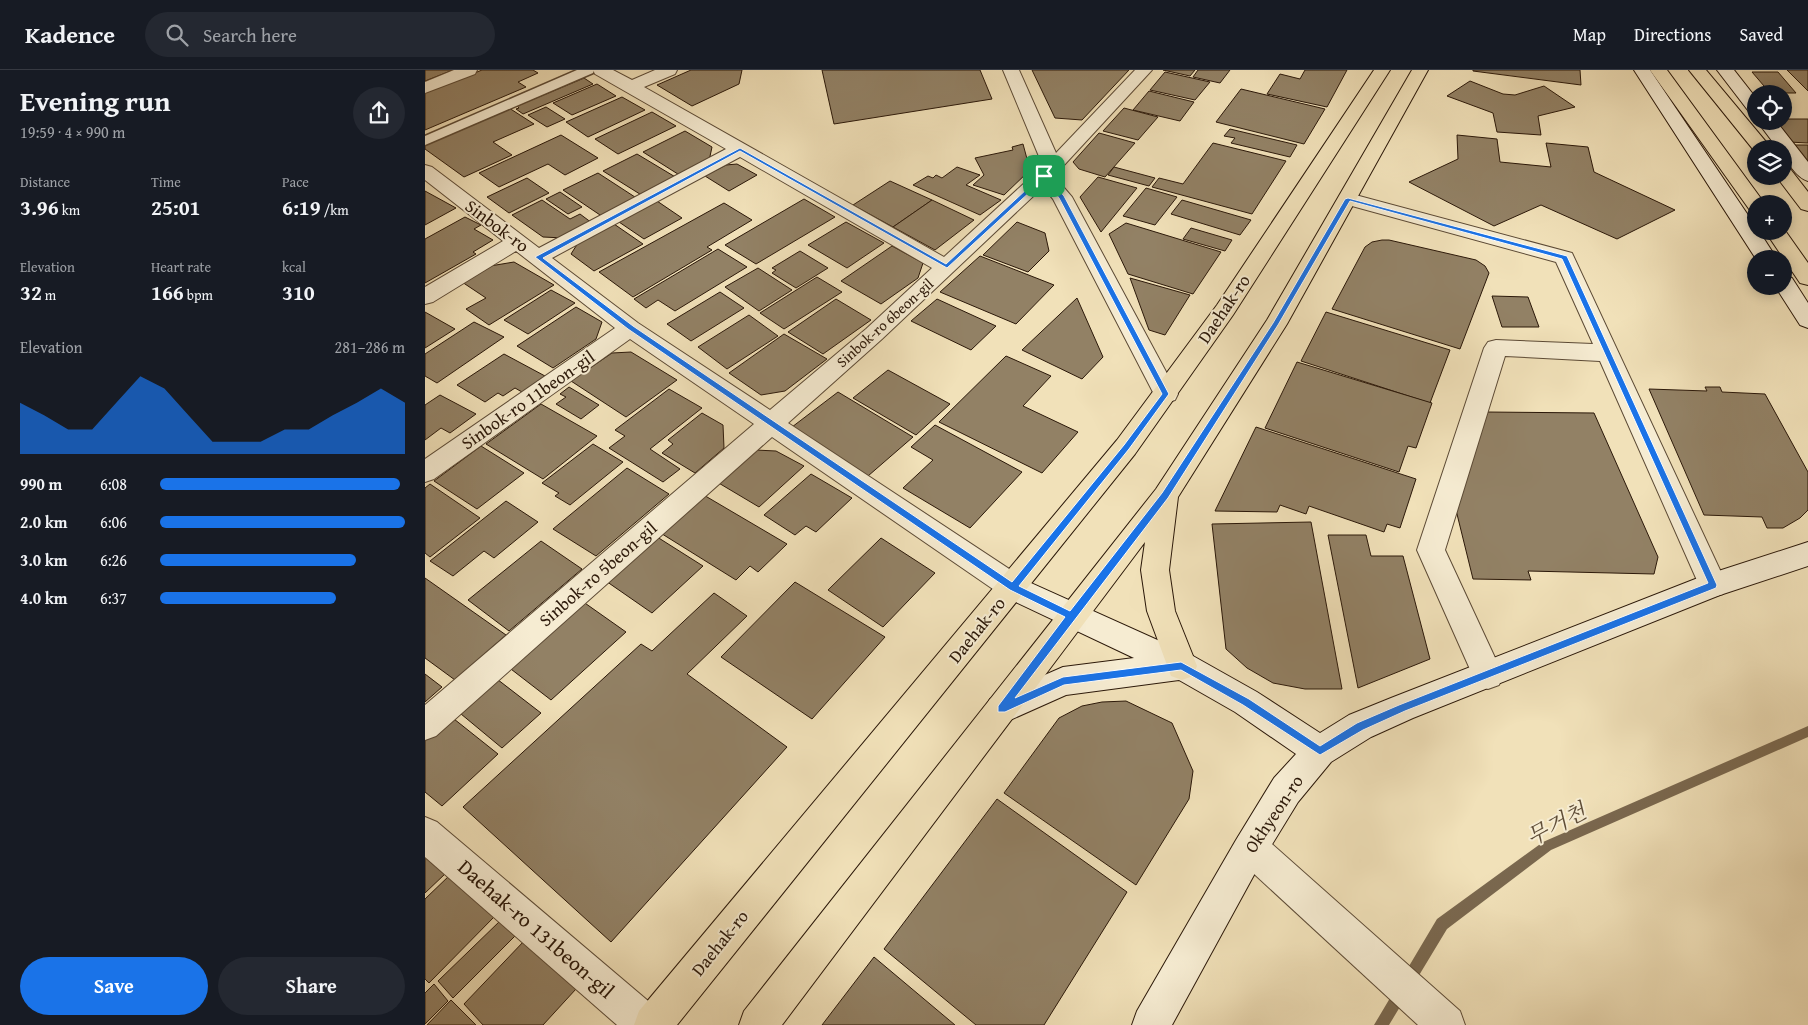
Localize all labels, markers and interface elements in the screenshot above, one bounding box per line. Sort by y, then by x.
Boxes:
search box [145,12,495,57]
text: Kadence [25,17,115,52]
icon: search [163,21,191,49]
text: Search here [203,21,297,49]
text: Map [1573,21,1606,48]
text: Directions [1634,21,1711,48]
text: Saved [1739,21,1783,48]
text: Evening run [20,80,171,121]
map controls [1747,85,1792,295]
button: locate [1747,85,1792,130]
button: share [353,87,405,139]
text: 19:59 · 4 × 990 m [20,120,125,144]
button: layers [1747,140,1792,185]
pin [1023,155,1065,197]
icon: arrive [1030,162,1058,190]
text: Distance [20,172,70,192]
text: Time [151,172,181,192]
text: Pace [282,172,309,192]
text: 3.96 [20,192,59,223]
text: 25:01 [151,192,200,223]
text: 6:19 [282,192,321,223]
street label: Sinbok-ro [460,193,535,259]
button: + [1747,195,1792,240]
text: km [59,200,80,220]
text: /km [321,200,349,220]
button: − [1747,250,1792,295]
text: Elevation [20,257,75,277]
text: Heart rate [151,257,211,277]
text: kcal [282,257,306,277]
street label: Daehak-ro [1191,269,1257,349]
street label: Sinbok-ro 6beon-gil [831,273,938,372]
text: 32 [20,277,42,308]
text: 166 [151,277,184,308]
text: 310 [282,277,315,308]
text: m [42,285,56,305]
text: bpm [184,285,213,305]
text: Elevation [20,335,83,359]
text: 281–286 m [335,335,405,359]
street label: Sinbok-ro 11beon-gil [455,343,600,456]
text: 990 m [20,472,62,496]
text: 6:08 [100,472,127,496]
text: 2.0 km [20,510,67,534]
text: 6:06 [100,510,127,534]
street label: Sinbok-ro 5beon-gil [533,515,663,633]
text: 3.0 km [20,548,67,572]
text: 6:26 [100,548,127,572]
text: 4.0 km [20,586,67,610]
text: 6:37 [100,586,127,610]
street label: Daehak-ro [942,591,1012,669]
street label: Okhyeon-ro [1237,769,1310,858]
water label: 무거천 [1520,794,1593,853]
street label: Daehak-ro 131beon-gil [451,852,622,1006]
street label: Daehak-ro [685,904,755,982]
button: Save [20,957,208,1015]
button: Share [218,957,405,1015]

